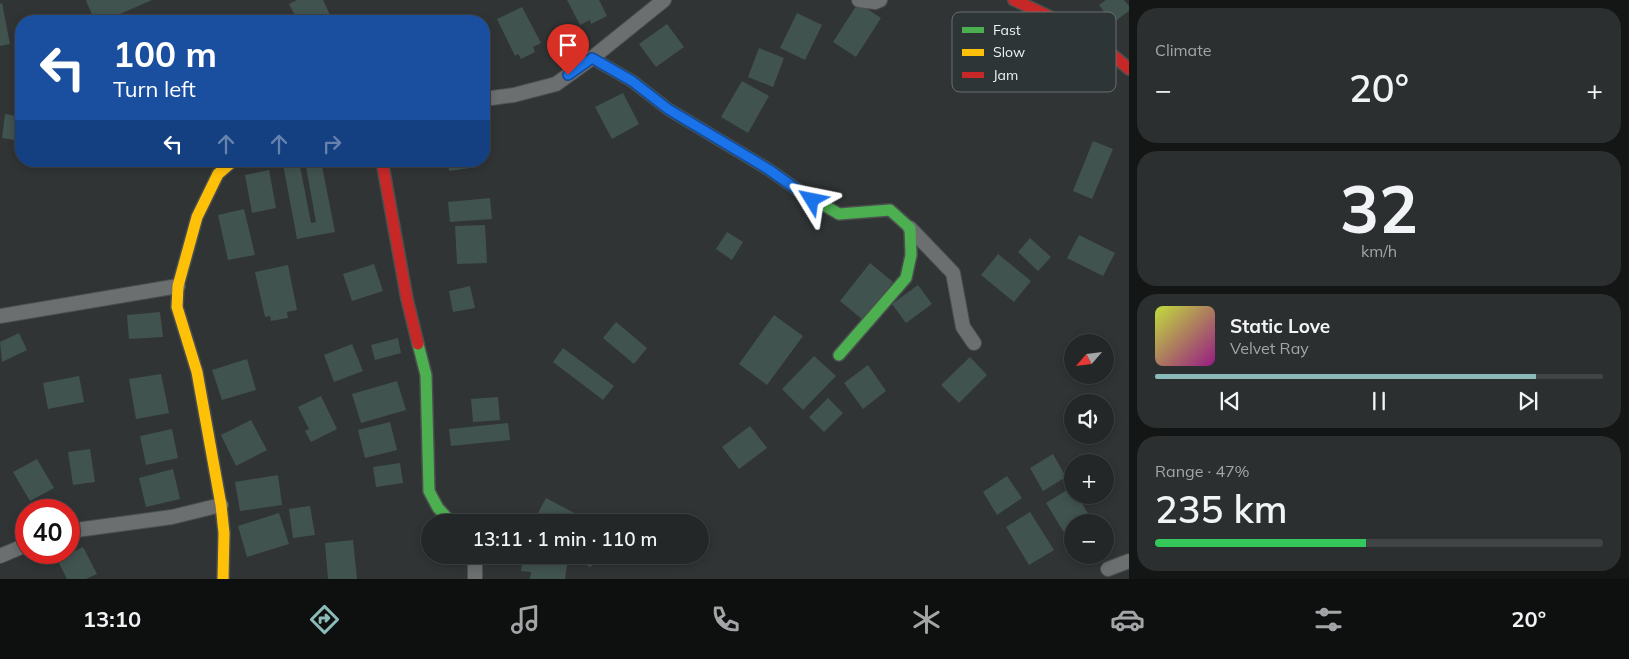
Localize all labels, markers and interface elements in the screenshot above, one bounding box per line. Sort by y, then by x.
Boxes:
legend [952,12,1116,92]
text: Fast [993,21,1021,39]
pin [547,24,589,75]
icon: arrive [554,31,582,59]
text: 100 m [113,32,217,76]
icon: left [30,35,95,100]
text: Climate [1155,40,1211,60]
text: Slow [993,43,1025,61]
text: 20° [1349,64,1409,112]
text: Jam [993,66,1018,84]
text: − [1155,72,1172,107]
text: + [1586,72,1603,107]
text: Turn left [113,75,196,103]
icon: left [159,130,187,158]
icon: ahead [212,130,240,158]
icon: ahead [265,130,293,158]
icon: right [318,130,346,158]
text: 32 [1340,168,1418,249]
position arrow [785,173,837,225]
text: km/h [1361,241,1397,261]
text: Static Love [1230,314,1330,338]
north arrow [1064,334,1114,384]
map controls [1064,334,1114,564]
text: Velvet Ray [1230,338,1309,358]
icon: previous [1216,387,1244,415]
icon: pause [1365,387,1393,415]
icon: next [1514,387,1542,415]
button: sound [1064,394,1114,444]
button: + [1064,454,1114,504]
text: Range · 47% [1155,461,1250,481]
text: 235 km [1155,485,1288,533]
speed limit sign: 40 [15,499,80,564]
button: − [1064,514,1114,564]
text: 13:11 · 1 min · 110 m [472,527,658,551]
icon: directions [307,602,342,637]
icon: music [508,602,543,637]
icon: phone [708,602,743,637]
icon: climate [909,602,944,637]
icon: car [1110,602,1145,637]
icon: filters [1311,602,1346,637]
text: 13:10 [83,605,141,633]
text: 20° [1511,605,1546,633]

